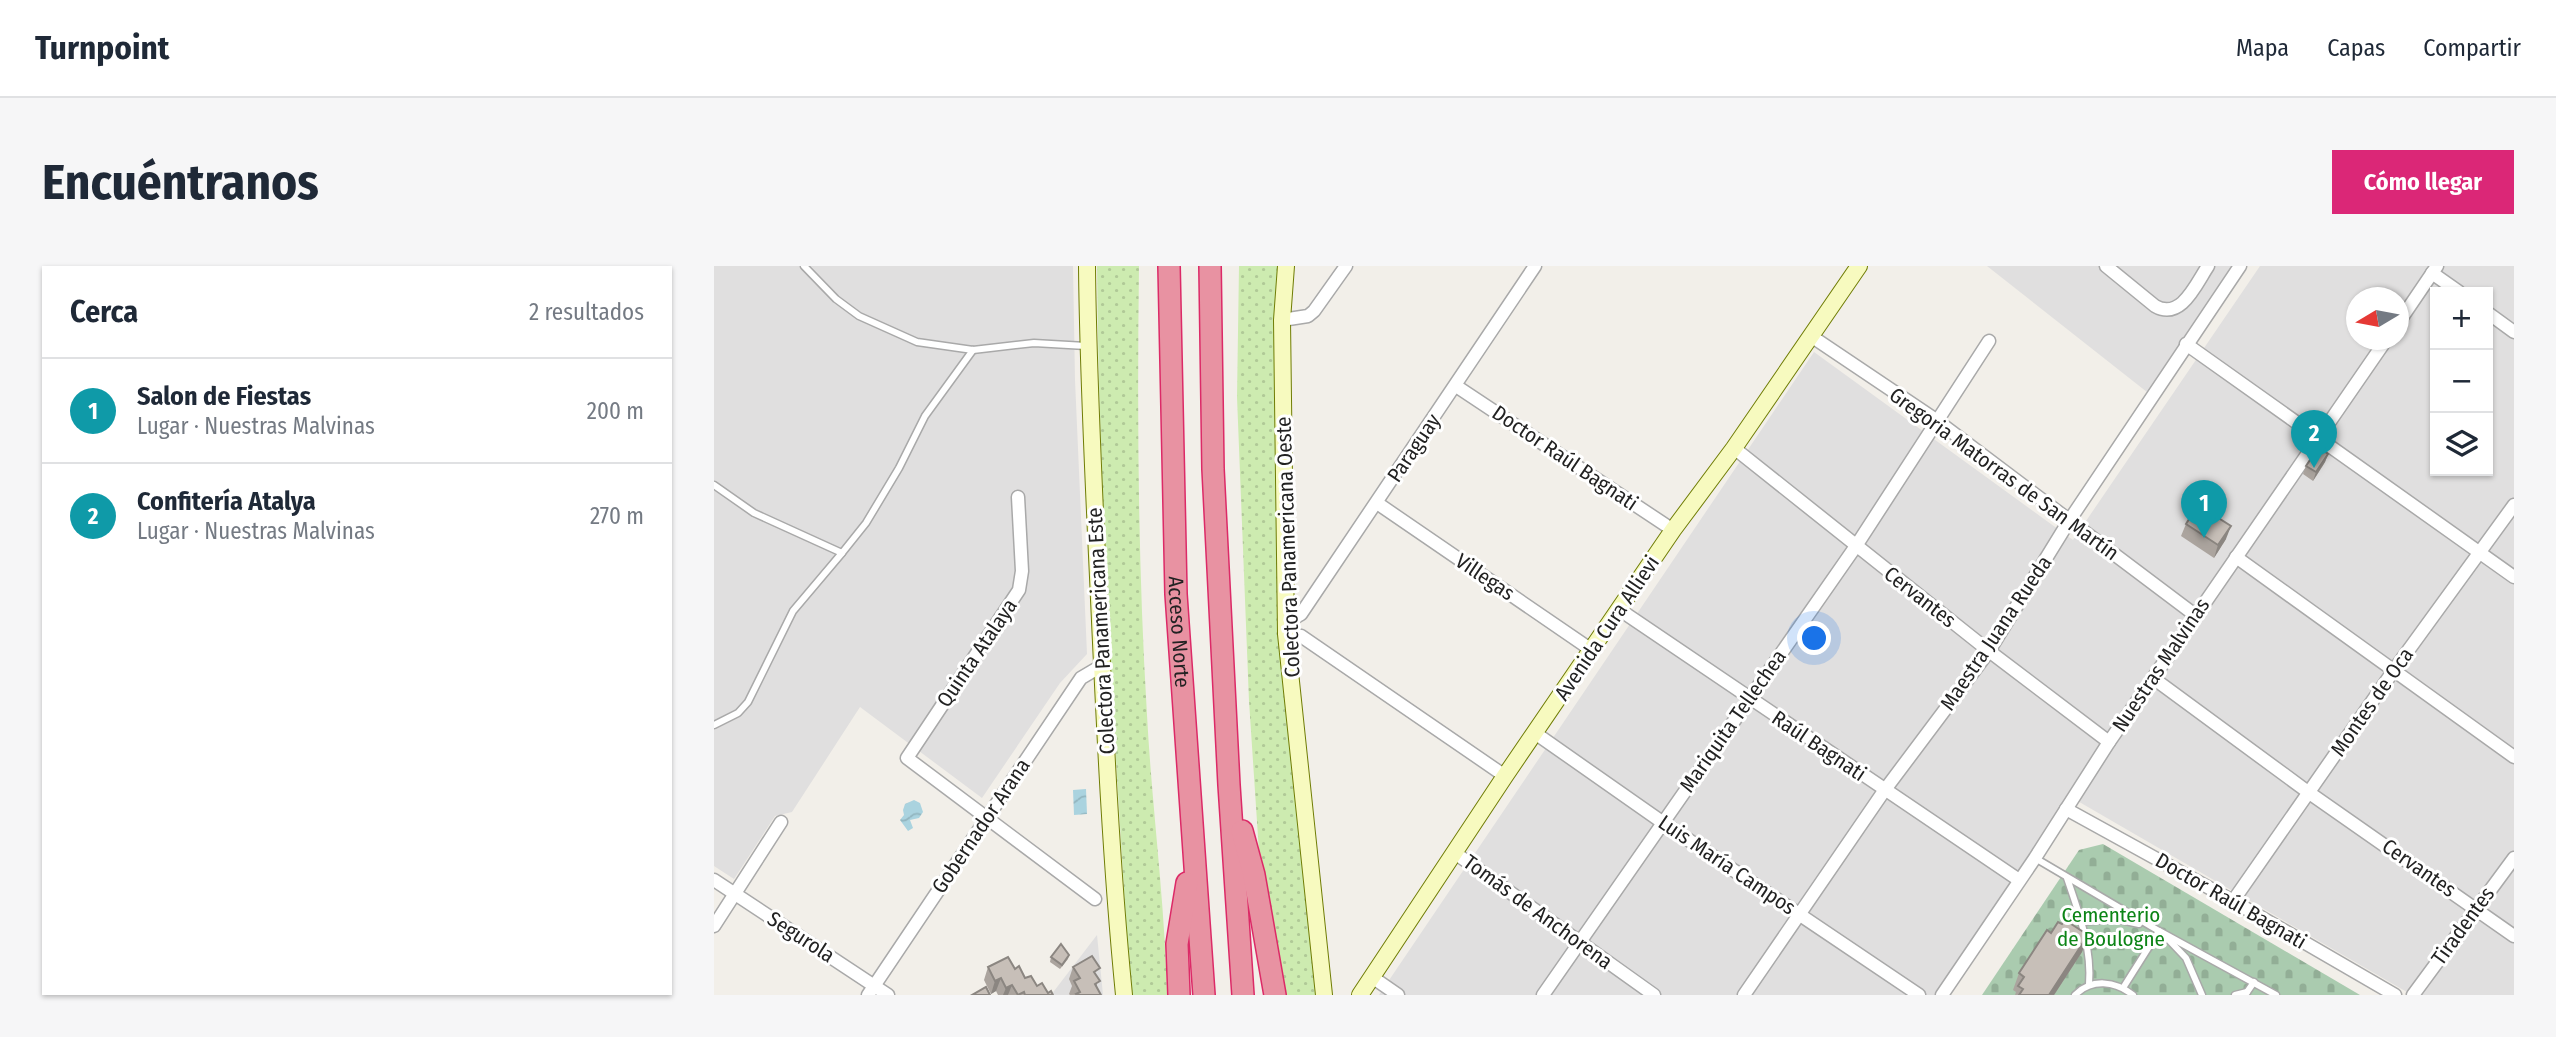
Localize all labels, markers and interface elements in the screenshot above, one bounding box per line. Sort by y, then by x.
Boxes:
text: Turnpoint [35,28,169,68]
text: Mapa [2236,34,2289,62]
text: Capas [2327,34,2385,62]
text: Compartir [2423,34,2521,62]
button: Cómo llegar [2332,150,2514,214]
text: Encuéntranos [42,153,319,212]
north arrow [2346,287,2409,350]
map controls [2430,287,2493,476]
button: + [2430,287,2493,350]
text: Cerca [70,294,138,330]
text: 2 resultados [529,298,644,326]
button: − [2430,350,2493,413]
text: Salon de Fiestas [137,381,311,412]
street label: Gregoria Matorras de San Martín [1884,382,2124,566]
text: 1 [88,397,98,425]
text: 200 m [587,397,644,425]
street label: Doctor Raúl Bagnati [1487,400,1643,516]
street label: Paraguay [1382,408,1447,487]
pin: 2 [2291,410,2337,468]
text: Lugar · Nuestras Malvinas [137,412,375,440]
button: layers [2430,413,2493,476]
street label: Colectora Panamericana Oeste [1270,416,1306,678]
pin: 1 [2181,480,2227,538]
text: Confitería Atalya [137,486,316,517]
text: 2 [88,502,98,530]
text: 270 m [590,502,644,530]
street label: Colectora Panamericana Este [1082,507,1120,755]
text: Lugar · Nuestras Malvinas [137,517,375,545]
street label: Villegas [1450,548,1520,606]
street label: Avenida Cura Allievi [1549,551,1665,705]
street label: Maestra Juana Rueda [1935,551,2057,715]
street label: Cervantes [1879,561,1961,633]
street label: Acceso Norte [1163,576,1195,688]
street label: Nuestras Malvinas [2107,593,2215,737]
street label: Quinta Atalaya [931,594,1023,712]
your location [1797,621,1831,655]
street label: Montes de Oca [2325,643,2419,761]
street label: Mariquita Tellechea [1674,645,1792,797]
street label: Raúl Bagnati [1767,705,1871,787]
street label: Gobernador Arana [926,754,1036,898]
street label: Luis María Campos [1653,809,1801,921]
street label: Cervantes [2377,833,2461,903]
street label: Doctor Raúl Bagnati [2151,847,2311,955]
street label: Tomás de Anchorena [1458,849,1618,975]
street label: Tiradentes [2426,882,2500,970]
park label: Cementerio de Boulogne [2057,902,2165,952]
street label: Segurola [762,906,840,968]

